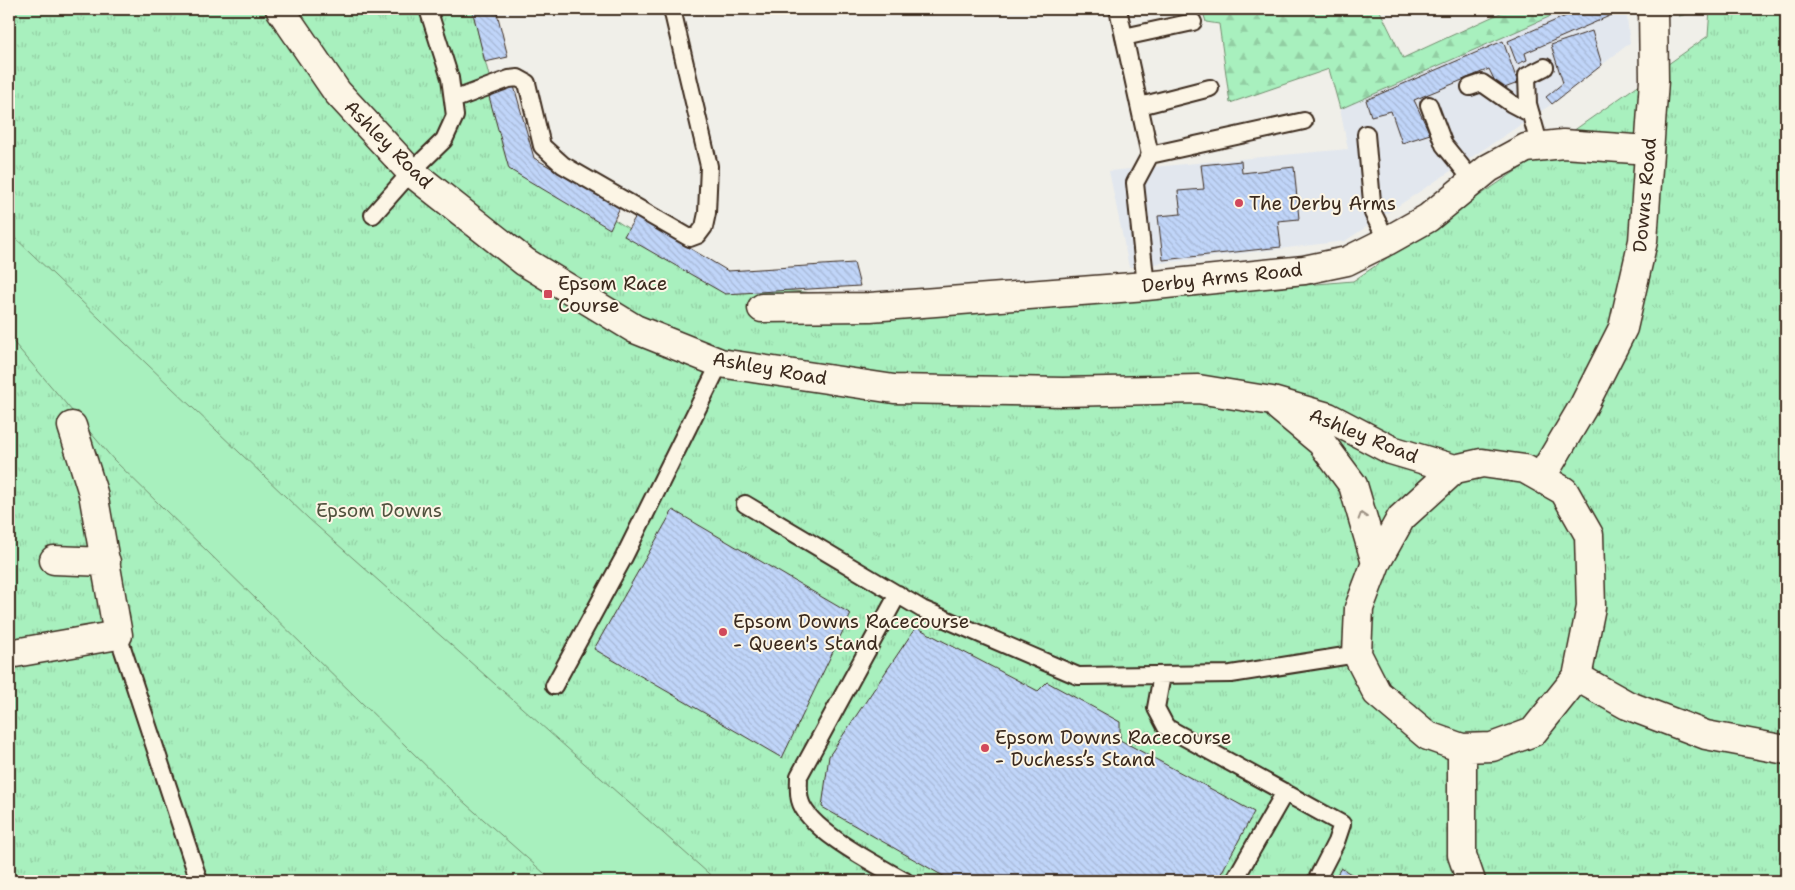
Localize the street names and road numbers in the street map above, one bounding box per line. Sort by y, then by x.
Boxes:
street label: Ashley Road [339,95,438,194]
street label: Downs Road [1627,137,1662,254]
street label: Derby Arms Road [1140,257,1304,298]
street label: Ashley Road [711,346,829,391]
street label: Ashley Road [1305,402,1422,469]

